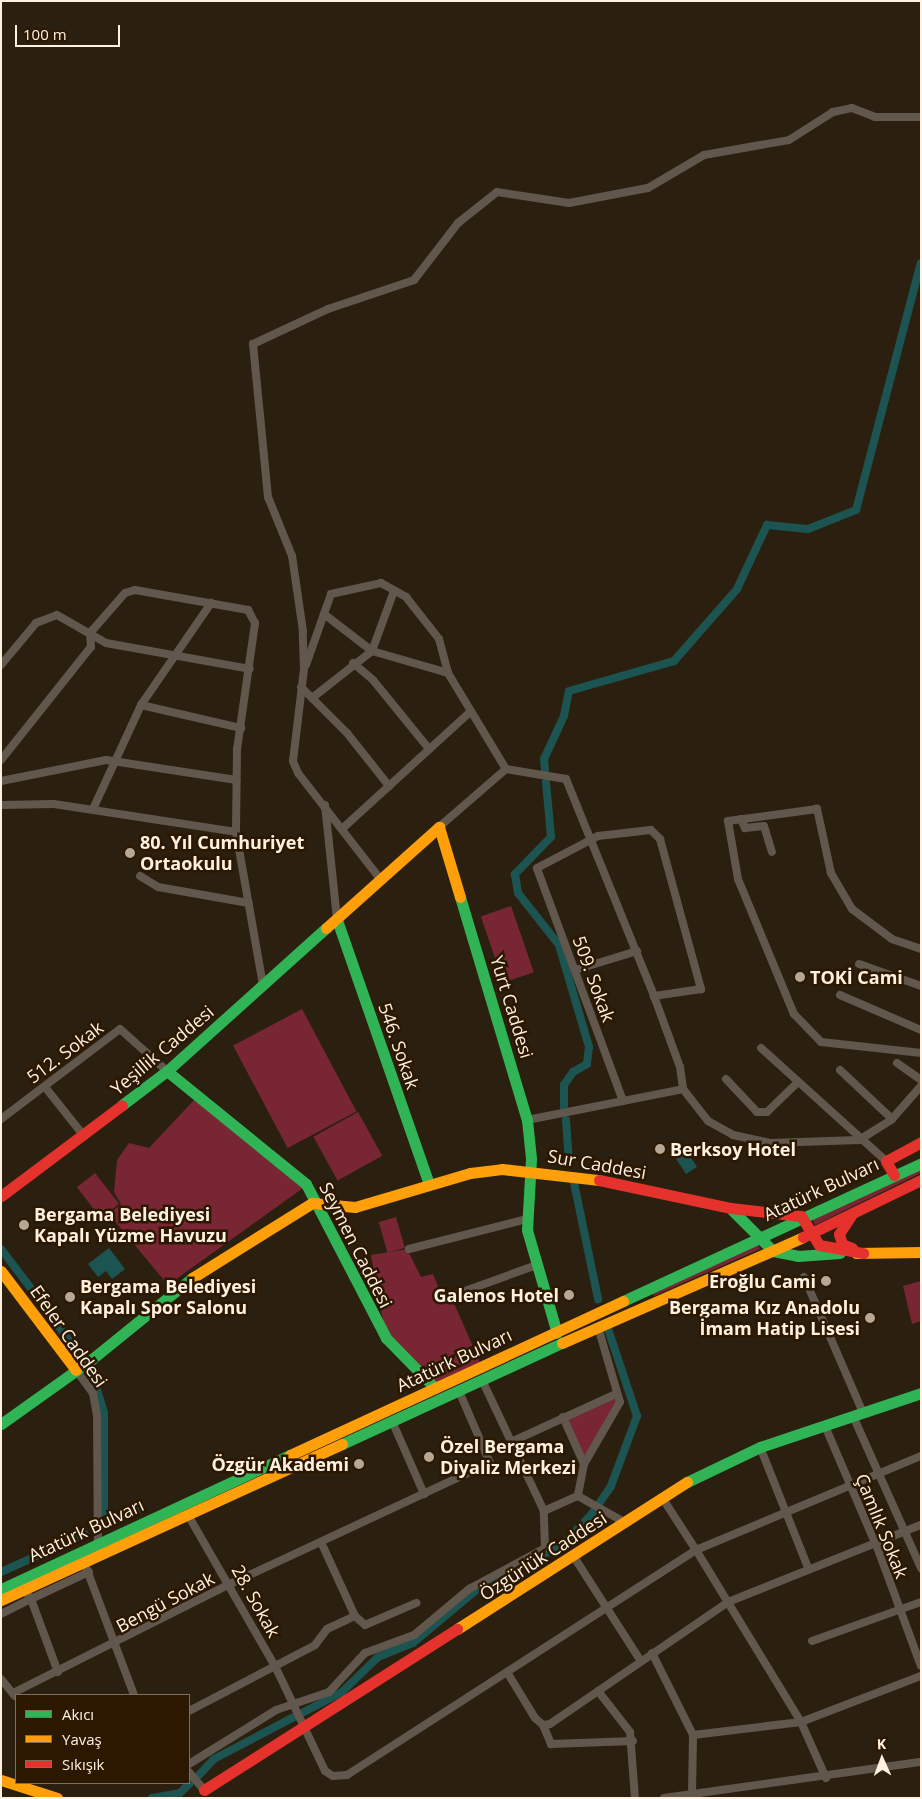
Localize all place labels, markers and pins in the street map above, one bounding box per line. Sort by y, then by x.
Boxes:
place label: 80. Yıl Cumhuriyet Ortaokulu [140,832,304,874]
marker: 80. Yıl Cumhuriyet Ortaokulu [124,847,136,859]
place label: TOKİ Cami [810,966,903,988]
marker: TOKİ Cami [794,971,806,983]
place label: Berksoy Hotel [670,1138,796,1160]
marker: Berksoy Hotel [654,1143,666,1155]
place label: Bergama Belediyesi Kapalı Yüzme Havuzu [34,1204,227,1246]
marker: Bergama Belediyesi Kapalı Yüzme Havuzu [18,1219,30,1231]
place label: Eroğlu Cami [709,1270,816,1292]
marker: Eroğlu Cami [820,1275,832,1287]
place label: Bergama Belediyesi Kapalı Spor Salonu [80,1276,256,1318]
place label: Galenos Hotel [434,1284,559,1306]
marker: Galenos Hotel [563,1289,575,1301]
marker: Bergama Belediyesi Kapalı Spor Salonu [64,1291,76,1303]
place label: Bergama Kız Anadolu İmam Hatip Lisesi [669,1297,860,1340]
marker: Bergama Kız Anadolu İmam Hatip Lisesi [864,1312,876,1324]
place label: Özel Bergama Diyaliz Merkezi [440,1436,576,1478]
marker: Özel Bergama Diyaliz Merkezi [422,1450,436,1464]
place label: Özgür Akademi [211,1453,349,1475]
marker: Özgür Akademi [353,1458,365,1470]

